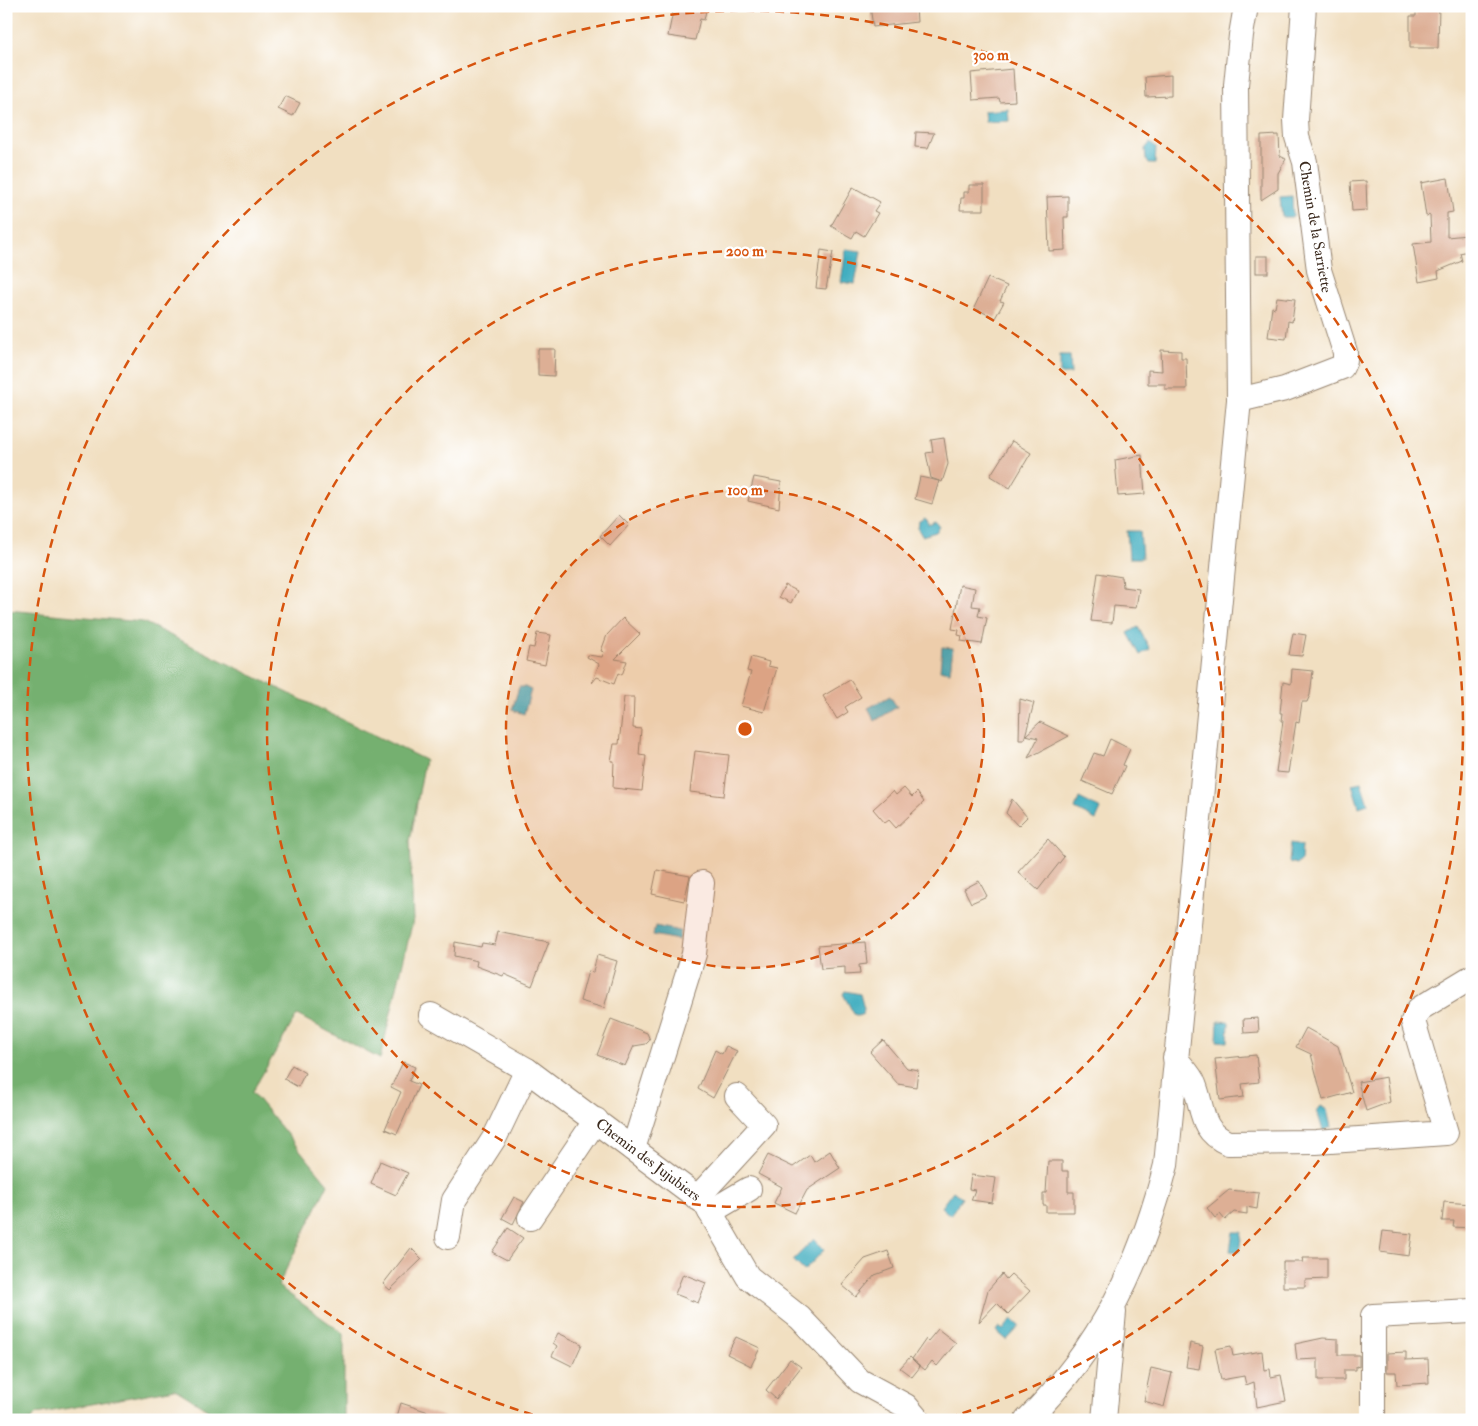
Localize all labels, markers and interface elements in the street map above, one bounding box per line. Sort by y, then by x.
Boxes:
text: 300 m [973,46,1009,65]
street label: Chemin de la Sarriette [1294,160,1336,294]
text: 200 m [726,242,764,261]
text: 100 m [727,481,763,500]
centre of rings [736,720,754,738]
street label: Chemin des Jujubiers [591,1114,704,1206]

